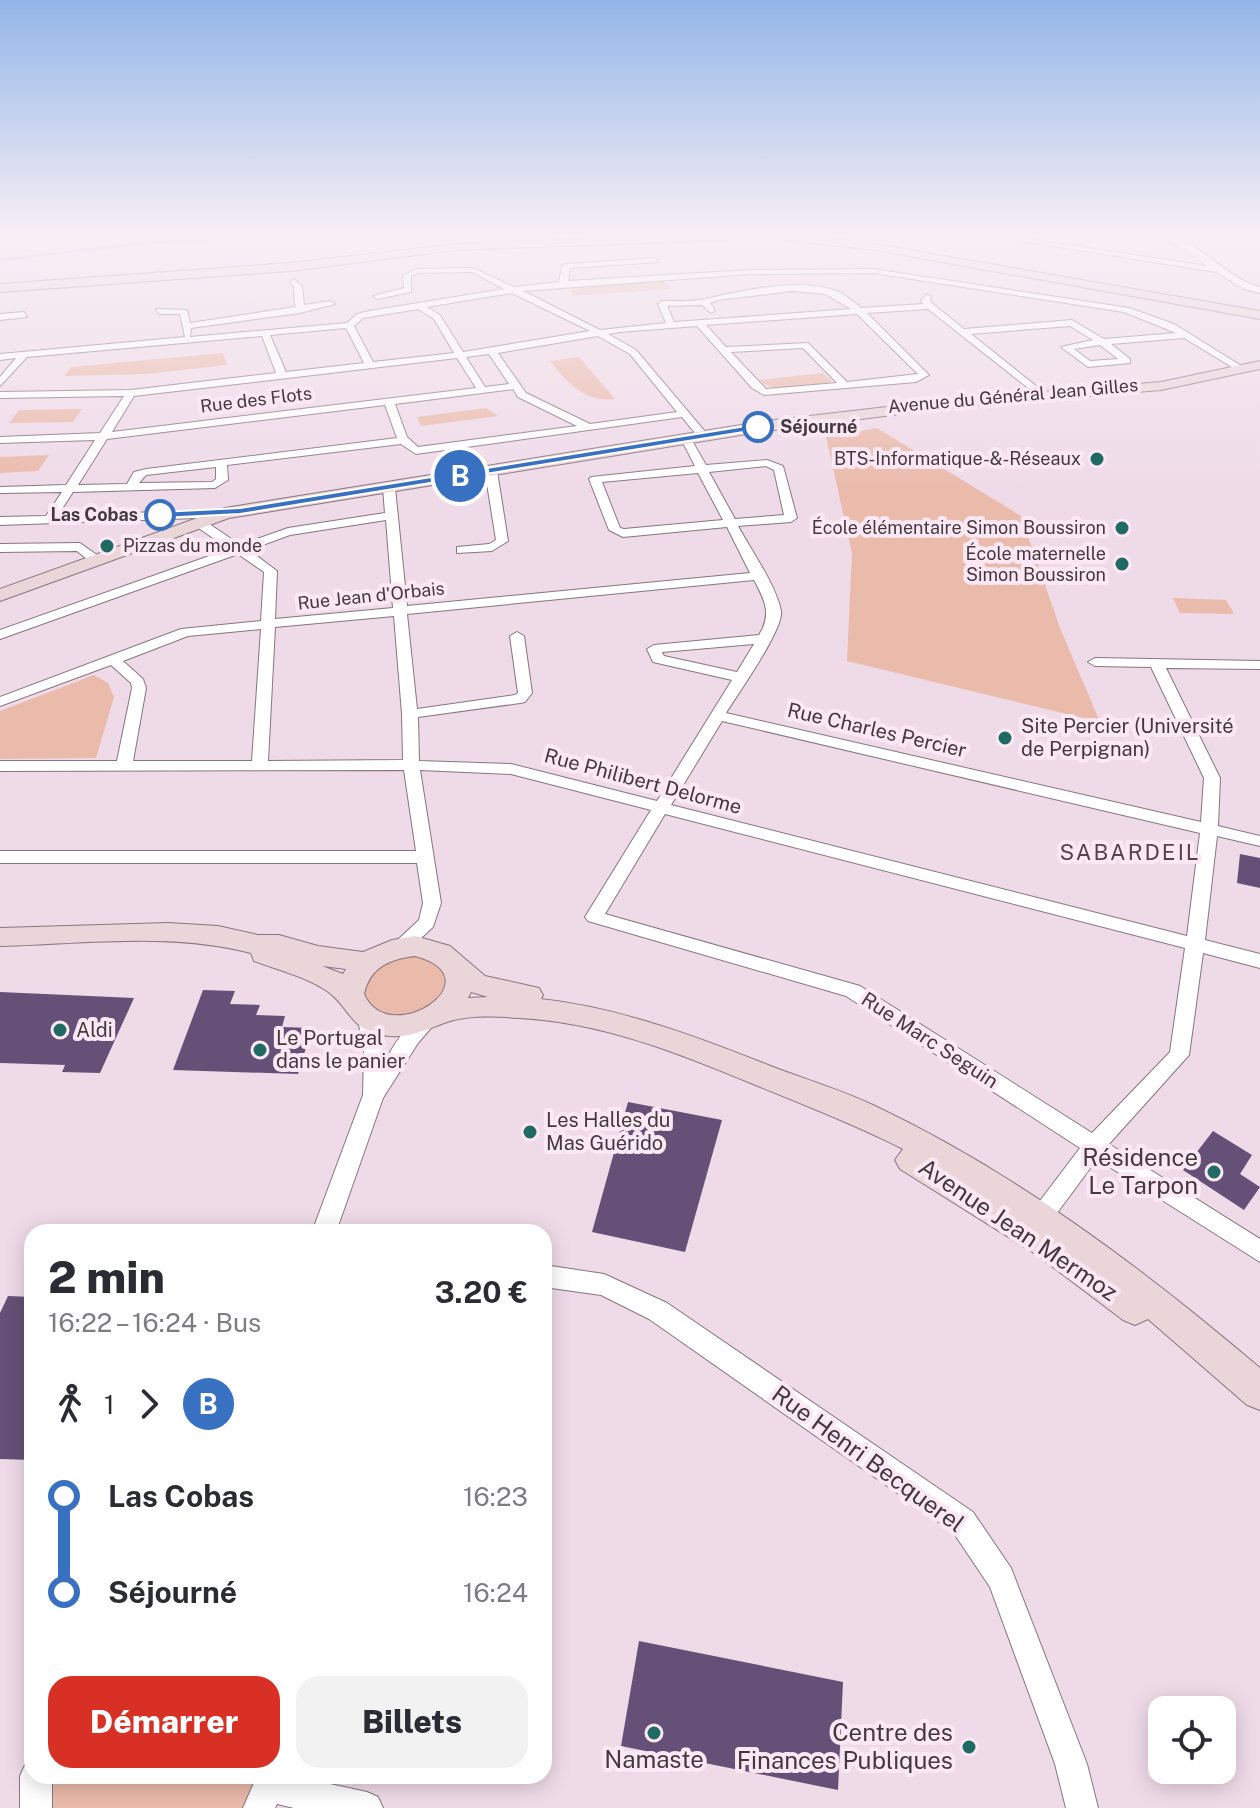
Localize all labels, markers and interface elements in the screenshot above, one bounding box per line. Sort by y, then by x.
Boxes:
street label: Avenue du Général Jean Gilles [887,374,1139,417]
street label: Rue des Flots [199,382,313,417]
marker: Séjourné [743,412,773,442]
place label: Séjourné [780,416,857,437]
place label: BTS-Informatique-&-Réseaux [834,448,1081,469]
line badge: B [434,450,486,502]
marker: BTS-Informatique-&-Réseaux [1088,450,1106,468]
text: B [450,459,470,492]
marker: Las Cobas [145,500,175,530]
place label: Las Cobas [50,504,138,525]
place label: École élémentaire Simon Boussiron [812,516,1106,538]
marker: École élémentaire Simon Boussiron [1113,519,1131,537]
place label: Pizzas du monde [123,535,262,556]
marker: Pizzas du monde [98,537,116,555]
place label: École maternelle Simon Boussiron [966,542,1106,585]
marker: École maternelle Simon Boussiron [1113,555,1131,573]
street label: Rue Jean d'Orbais [296,577,446,614]
street label: Rue Charles Percier [785,698,969,762]
place label: Site Percier (Université de Perpignan) [1021,714,1234,761]
marker: Site Percier (Université de Perpignan) [996,729,1014,747]
street label: Rue Philibert Delorme [542,743,744,819]
district label: SABARDEIL [1059,839,1201,865]
street label: Rue Marc Seguin [857,987,1003,1093]
place label: Aldi [76,1018,113,1042]
marker: Aldi [51,1021,69,1039]
place label: Le Portugal dans le panier [276,1026,406,1073]
marker: Le Portugal dans le panier [251,1041,269,1059]
place label: Les Halles du Mas Guérido [546,1108,670,1155]
marker: Les Halles du Mas Guérido [521,1123,539,1141]
place label: Résidence Le Tarpon [1082,1143,1198,1199]
street label: Avenue Jean Mermoz [914,1152,1123,1306]
marker: Résidence Le Tarpon [1205,1163,1223,1181]
text: 2 min [48,1251,165,1303]
text: 3.20 € [435,1274,528,1310]
text: 16:22 – 16:24 · Bus [48,1307,261,1338]
street label: Rue Henri Becquerel [767,1379,970,1537]
icon: walk [48,1382,92,1426]
icon: forward [127,1382,171,1426]
text: B [199,1387,218,1420]
text: 1 [104,1389,115,1420]
text: Las Cobas [108,1478,254,1514]
text: 16:23 [463,1481,528,1512]
text: Séjourné [108,1574,237,1610]
text: 16:24 [463,1577,528,1608]
button: Démarrer [48,1676,280,1768]
button: Billets [296,1676,528,1768]
map controls [1148,1696,1236,1784]
button: locate [1148,1696,1236,1784]
place label: Centre des Finances Publiques [737,1718,953,1774]
marker: Namaste [645,1724,663,1742]
marker: Centre des Finances Publiques [960,1738,978,1756]
place label: Namaste [604,1745,704,1773]

